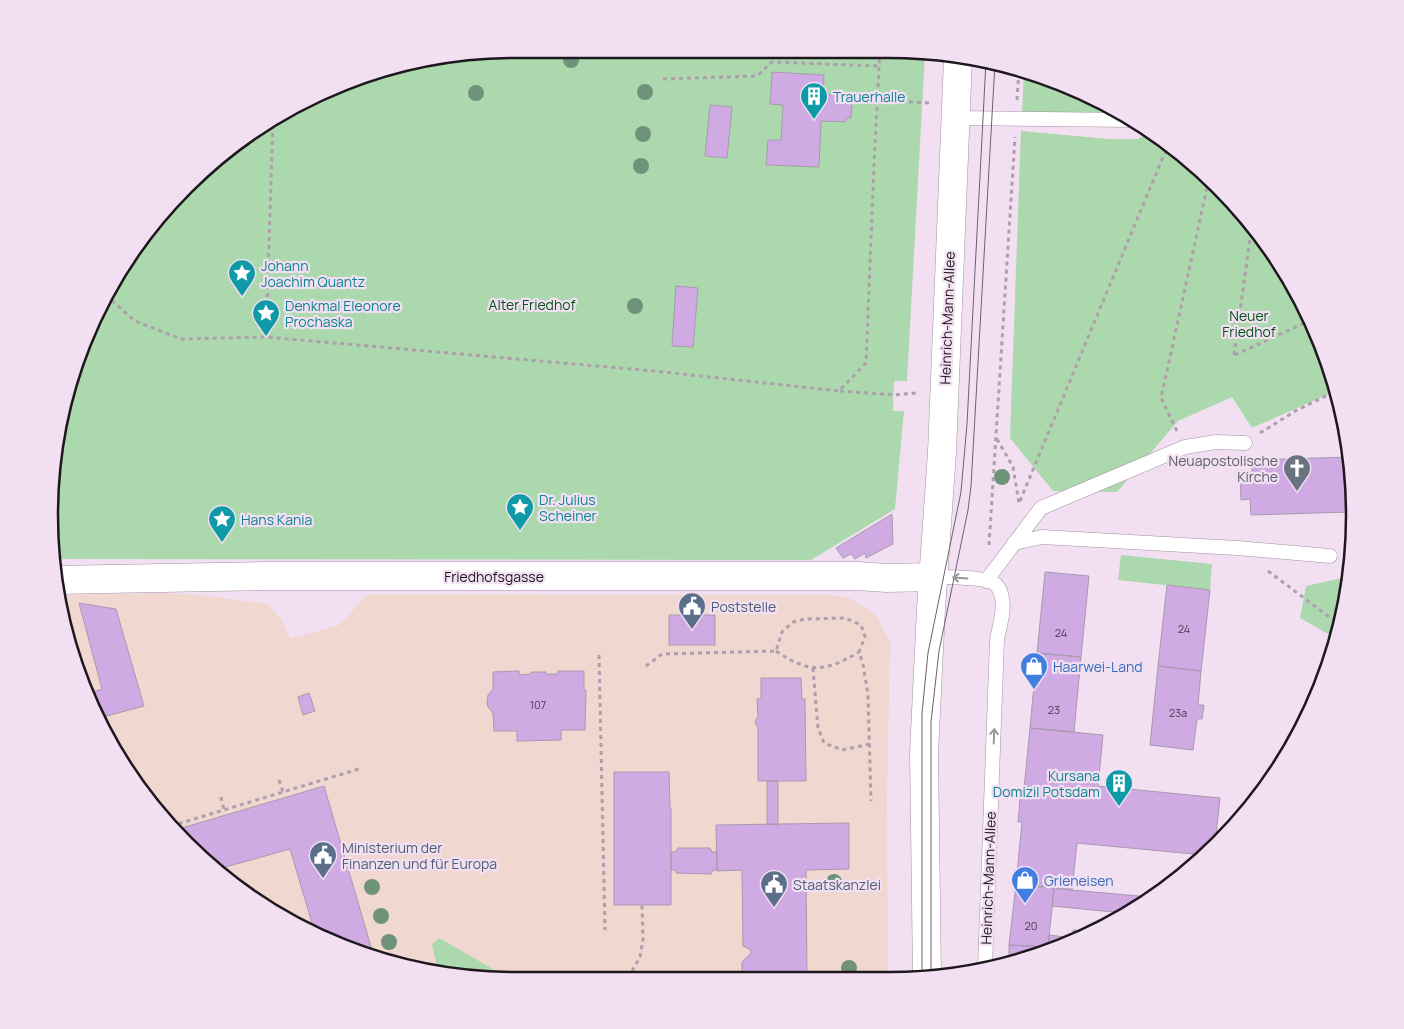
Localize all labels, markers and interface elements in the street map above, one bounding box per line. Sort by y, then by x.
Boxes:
building icon: Trauerhalle [799,81,829,120]
place label: Trauerhalle [833,87,906,106]
street label: Heinrich-Mann-Allee [935,251,959,385]
place label: Johann Joachim Quantz [261,256,365,291]
place icon: Johann Joachim Quantz [227,258,257,297]
park label: Alter Friedhof [489,295,575,314]
place label: Denkmal Eleonore Prochaska [285,296,401,331]
place icon: Denkmal Eleonore Prochaska [251,298,281,337]
park label: Neuer Friedhof [1222,306,1276,341]
place label: Neuapostolische Kirche [1169,451,1278,486]
church icon: Neuapostolische Kirche [1282,453,1312,492]
place label: Dr. Julius Scheiner [539,490,597,525]
place icon: Dr. Julius Scheiner [505,492,535,531]
place icon: Hans Kania [207,504,237,543]
place label: Hans Kania [241,510,312,529]
street label: Friedhofsgasse [444,567,544,586]
one-way arrow [952,574,968,583]
public building icon: Poststelle [677,591,707,630]
place label: Poststelle [711,597,776,616]
house number: 24 [1178,621,1190,636]
house number: 24 [1055,625,1067,640]
shop icon: Haarwei-Land [1019,651,1049,690]
place label: Haarwei-Land [1053,657,1142,676]
house number: 107 [530,697,546,712]
house number: 23 [1048,702,1060,717]
house number: 23a [1169,705,1187,720]
one-way arrow [989,728,998,744]
place label: Kursana Domizil Potsdam [993,766,1100,801]
building icon: Kursana Domizil Potsdam [1104,768,1134,807]
street label: Heinrich-Mann-Allee [976,811,1000,945]
place label: Ministerium der Finanzen und für Europa [342,838,497,873]
public building icon: Ministerium der Finanzen und für Europa [308,840,338,879]
shop icon: Grieneisen [1010,865,1040,904]
public building icon: Staatskanzlei [759,869,789,908]
place label: Grieneisen [1044,871,1114,890]
place label: Staatskanzlei [793,875,881,894]
house number: 20 [1025,918,1037,933]

